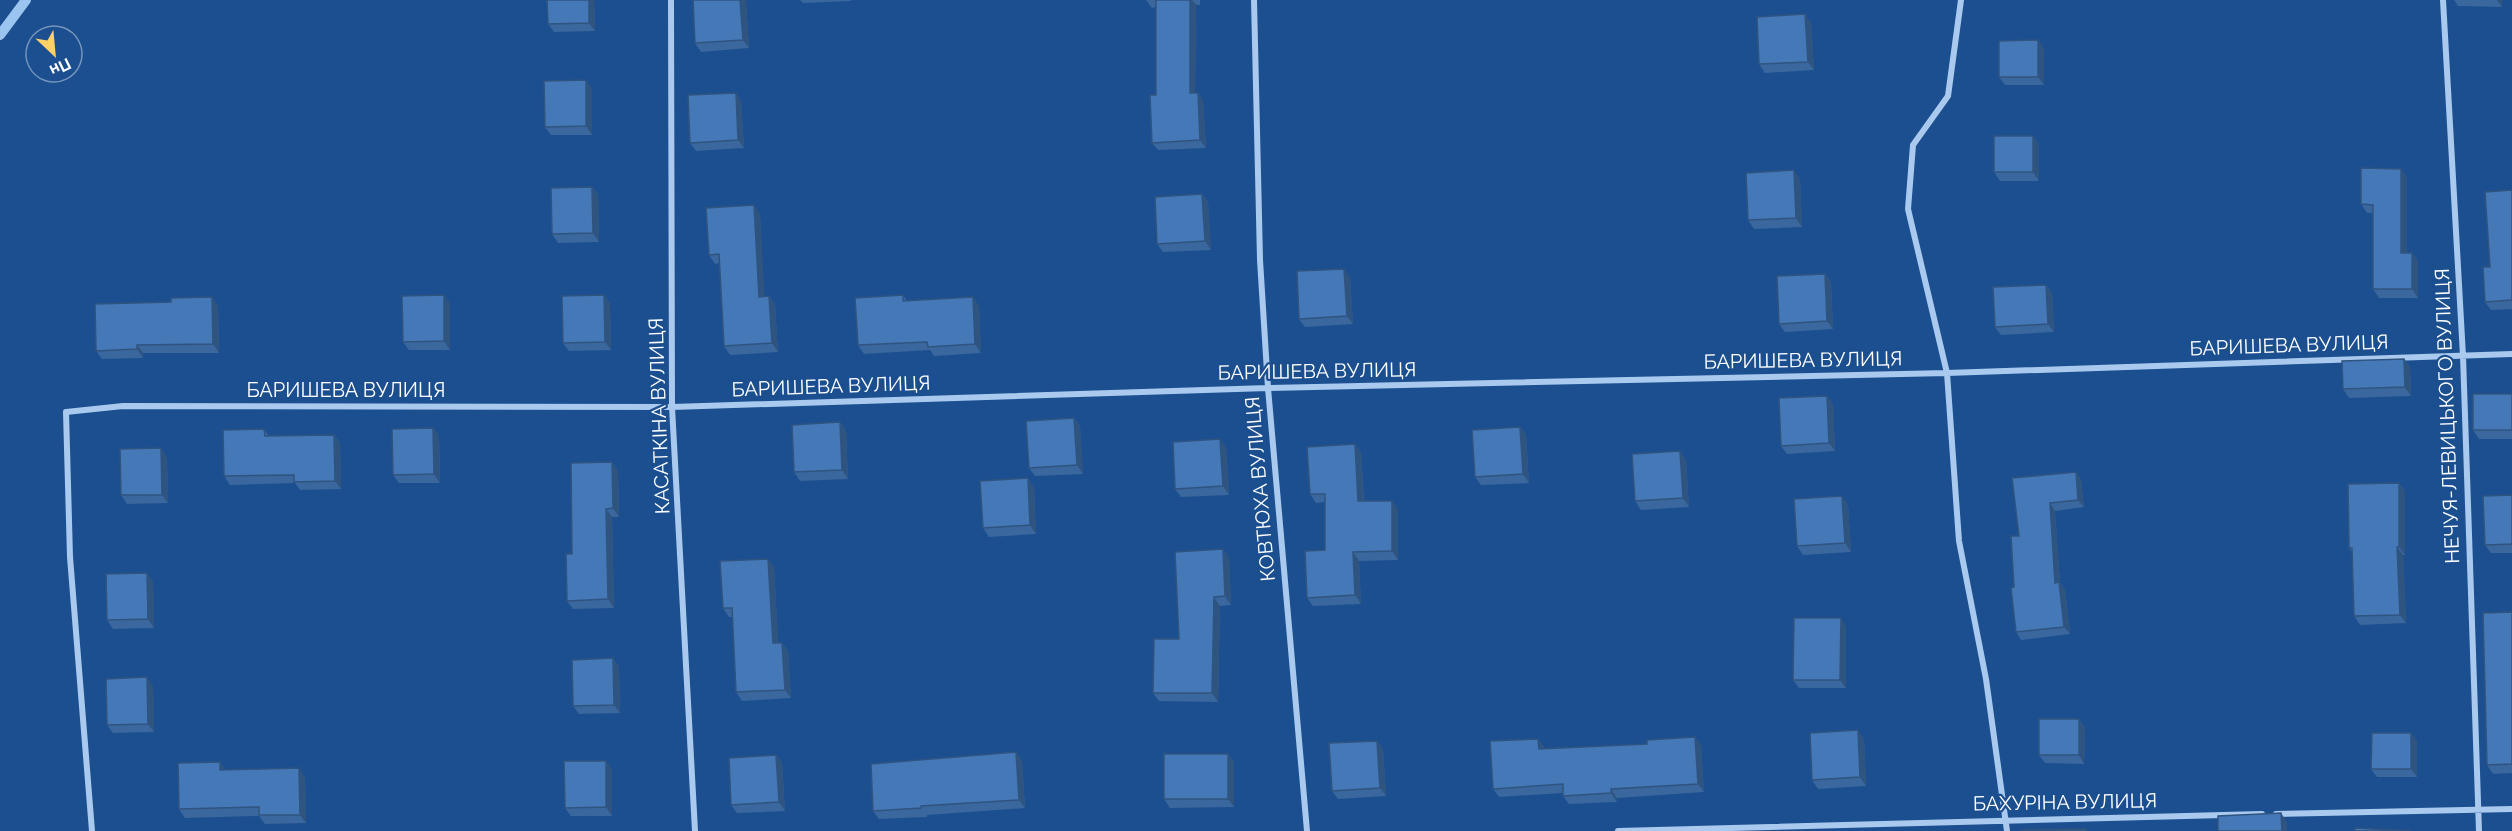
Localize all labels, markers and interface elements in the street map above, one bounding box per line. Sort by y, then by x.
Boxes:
north arrow [24,24,84,84]
text: Пн [47,54,74,80]
street label: НЕЧУЯ-ЛЕВИЦЬКОГО ВУЛИЦЯ [2430,268,2464,564]
street label: КАСАТКІНА ВУЛИЦЯ [644,317,674,515]
street label: БАРИШЕВА ВУЛИЦЯ [2189,330,2389,360]
street label: БАРИШЕВА ВУЛИЦЯ [1703,346,1903,374]
street label: БАРИШЕВА ВУЛИЦЯ [1217,357,1417,385]
street label: БАРИШЕВА ВУЛИЦЯ [731,371,931,401]
street label: БАРИШЕВА ВУЛИЦЯ [247,378,445,402]
street label: КОВТЮХА ВУЛИЦЯ [1240,396,1280,582]
street label: БАХУРІНА ВУЛИЦЯ [1973,788,2157,816]

